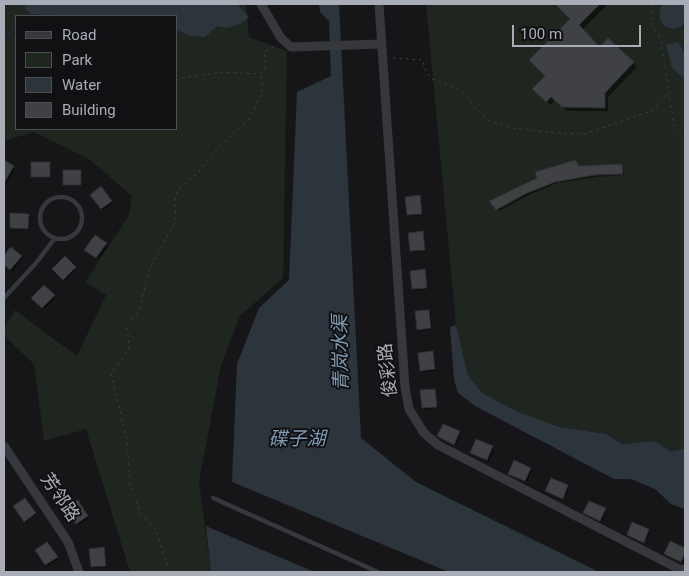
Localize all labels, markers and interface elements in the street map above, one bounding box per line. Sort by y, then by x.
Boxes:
legend [15,15,178,130]
scale bar [514,15,643,47]
text: 100 m [520,25,562,43]
text: Road [62,26,96,44]
text: Park [62,51,92,69]
text: Water [62,76,101,94]
text: Building [62,101,116,119]
water label: 青岚水渠 [330,315,354,391]
street label: 俊彩路 [375,342,403,398]
water label: 碟子湖 [269,429,325,451]
street label: 芳邻路 [35,470,83,526]

